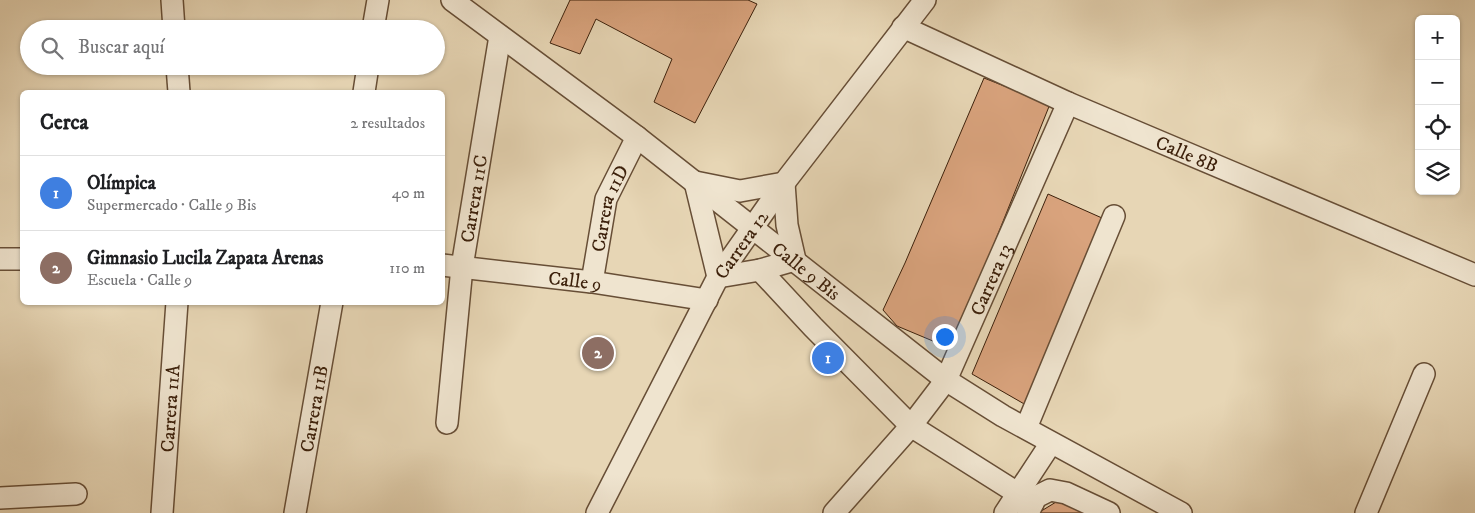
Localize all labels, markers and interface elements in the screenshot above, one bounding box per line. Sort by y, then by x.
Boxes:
map controls [1415,15,1460,195]
button: + [1415,15,1460,60]
search box [20,20,445,75]
icon: search [38,34,66,62]
text: Buscar aquí [78,36,164,59]
button: − [1415,60,1460,105]
button: locate [1415,105,1460,150]
text: Cerca [40,110,88,136]
text: 2 resultados [350,113,425,133]
street label: Calle 8B [1152,131,1221,178]
button: layers [1415,150,1460,195]
street label: Carrera 11C [456,153,493,244]
street label: Carrera 11D [587,162,634,254]
text: Olímpica [87,172,156,195]
text: 1 [53,183,59,203]
text: 40 m [392,183,425,203]
text: Supermercado · Calle 9 Bis [87,195,256,215]
street label: Carrera 12 [710,206,774,284]
street label: Calle 9 Bis [767,238,845,306]
street label: Carrera 13 [966,240,1018,319]
text: Gimnasio Lucila Zapata Arenas [87,247,323,270]
text: 2 [52,258,60,278]
text: 110 m [389,258,425,278]
street label: Calle 9 [547,267,603,296]
text: Escuela · Calle 9 [87,270,192,290]
your location [932,324,958,350]
pin: 2 [582,334,614,372]
pin: 1 [812,339,844,377]
street label: Carrera 11A [156,363,186,453]
street label: Carrera 11B [296,364,334,454]

